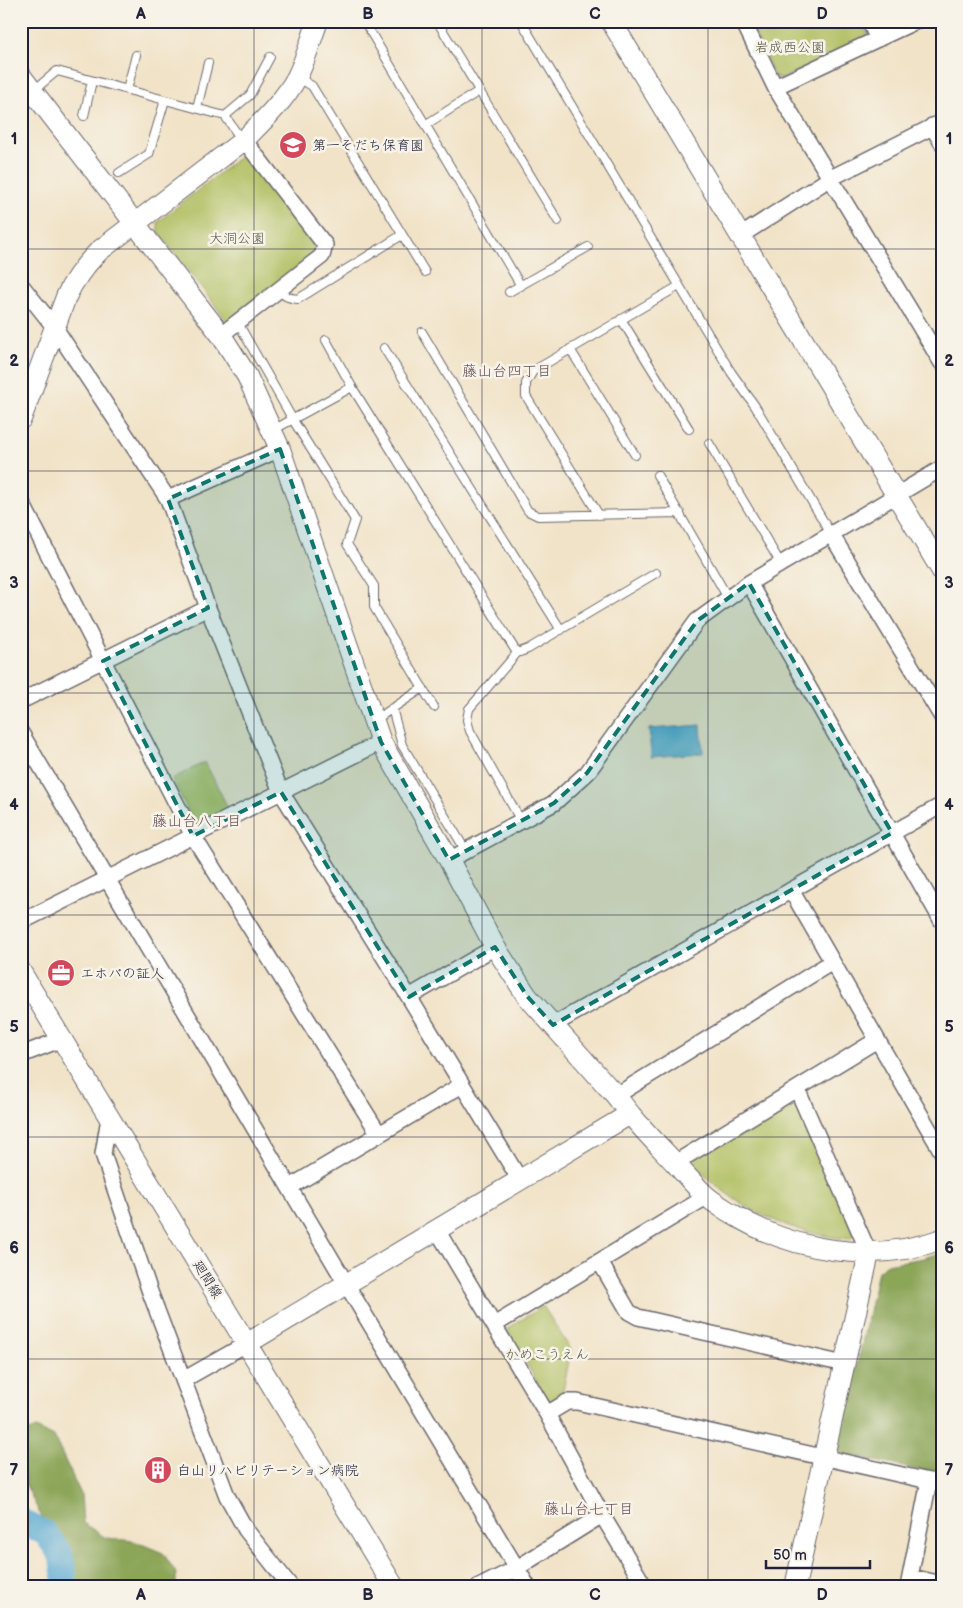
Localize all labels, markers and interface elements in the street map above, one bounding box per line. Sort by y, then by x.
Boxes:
text: A [135,5,146,24]
text: B [362,5,374,24]
text: C [589,5,601,24]
text: D [816,5,828,24]
park label: 岩成西公園 [755,39,825,56]
text: 1 [11,130,17,149]
school or university icon: 第一そだち保育園 [278,130,308,160]
text: 1 [946,130,952,149]
place label: 第一そだち保育園 [312,137,424,154]
park label: 大洞公園 [209,230,265,247]
text: 2 [9,352,19,371]
text: 2 [944,352,954,371]
district label: 藤山台四丁目 [462,362,552,381]
text: 3 [9,574,19,593]
text: 3 [944,574,954,593]
text: 4 [9,796,19,815]
text: 4 [944,796,954,815]
district label: 藤山台八丁目 [152,812,242,831]
office icon: エホバの証人 [46,958,76,988]
place label: エホバの証人 [80,965,164,982]
text: 5 [9,1018,19,1037]
text: 5 [944,1018,954,1037]
text: 6 [9,1239,19,1258]
text: 6 [944,1239,954,1258]
street label: 廻間線 [189,1257,226,1302]
park label: かめこうえん [505,1346,589,1363]
building icon: 白山リハビリテーション病院 [143,1455,173,1485]
text: 7 [10,1461,19,1480]
text: 7 [945,1461,954,1480]
place label: 白山リハビリテーション病院 [177,1462,359,1479]
district label: 藤山台七丁目 [544,1500,634,1519]
scale bar [766,1538,869,1570]
text: 50 m [773,1546,807,1565]
text: A [135,1586,146,1605]
text: B [362,1586,374,1605]
text: C [589,1586,601,1605]
text: D [816,1586,828,1605]

